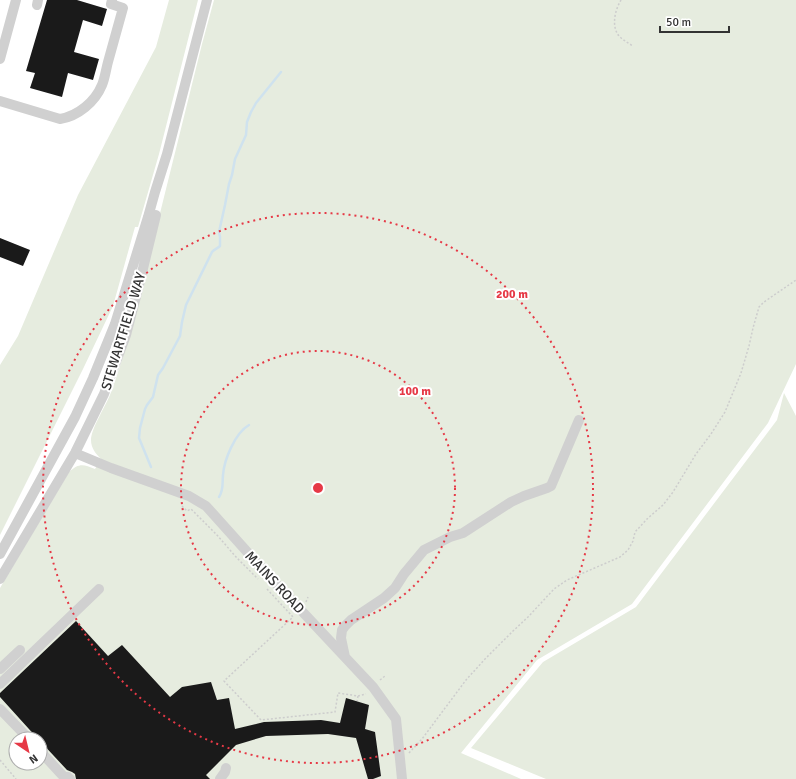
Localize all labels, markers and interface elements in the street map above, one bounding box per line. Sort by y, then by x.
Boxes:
scale bar [660,8,729,34]
text: 50 m [666,15,691,30]
street label: STEWARTFIELD WAY [97,270,150,392]
text: 200 m [496,287,528,302]
text: 100 m [399,384,431,399]
centre of rings [311,481,325,495]
street label: MAINS ROAD [241,548,308,617]
north arrow [8,731,48,771]
text: N [27,751,40,766]

